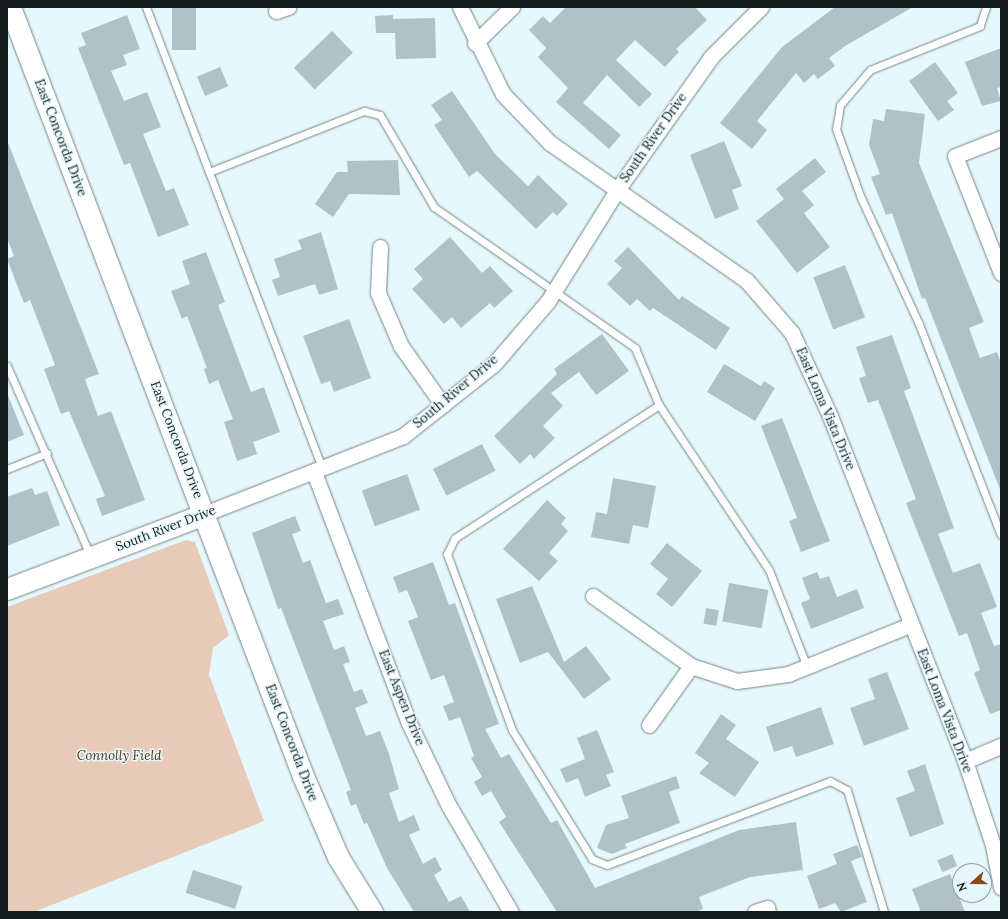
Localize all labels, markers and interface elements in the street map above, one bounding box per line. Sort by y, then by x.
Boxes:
street label: East Concorda Drive [30,77,90,199]
street label: South River Drive [617,90,691,186]
street label: East Loma Vista Drive [792,345,858,473]
street label: South River Drive [410,352,502,432]
street label: East Concorda Drive [146,379,206,501]
street label: South River Drive [114,503,218,555]
street label: East Loma Vista Drive [913,647,975,775]
street label: East Aspen Drive [375,648,427,748]
street label: East Concorda Drive [261,682,321,804]
park label: Connolly Field [77,748,161,764]
north arrow [952,863,992,903]
text: N [954,880,970,893]

